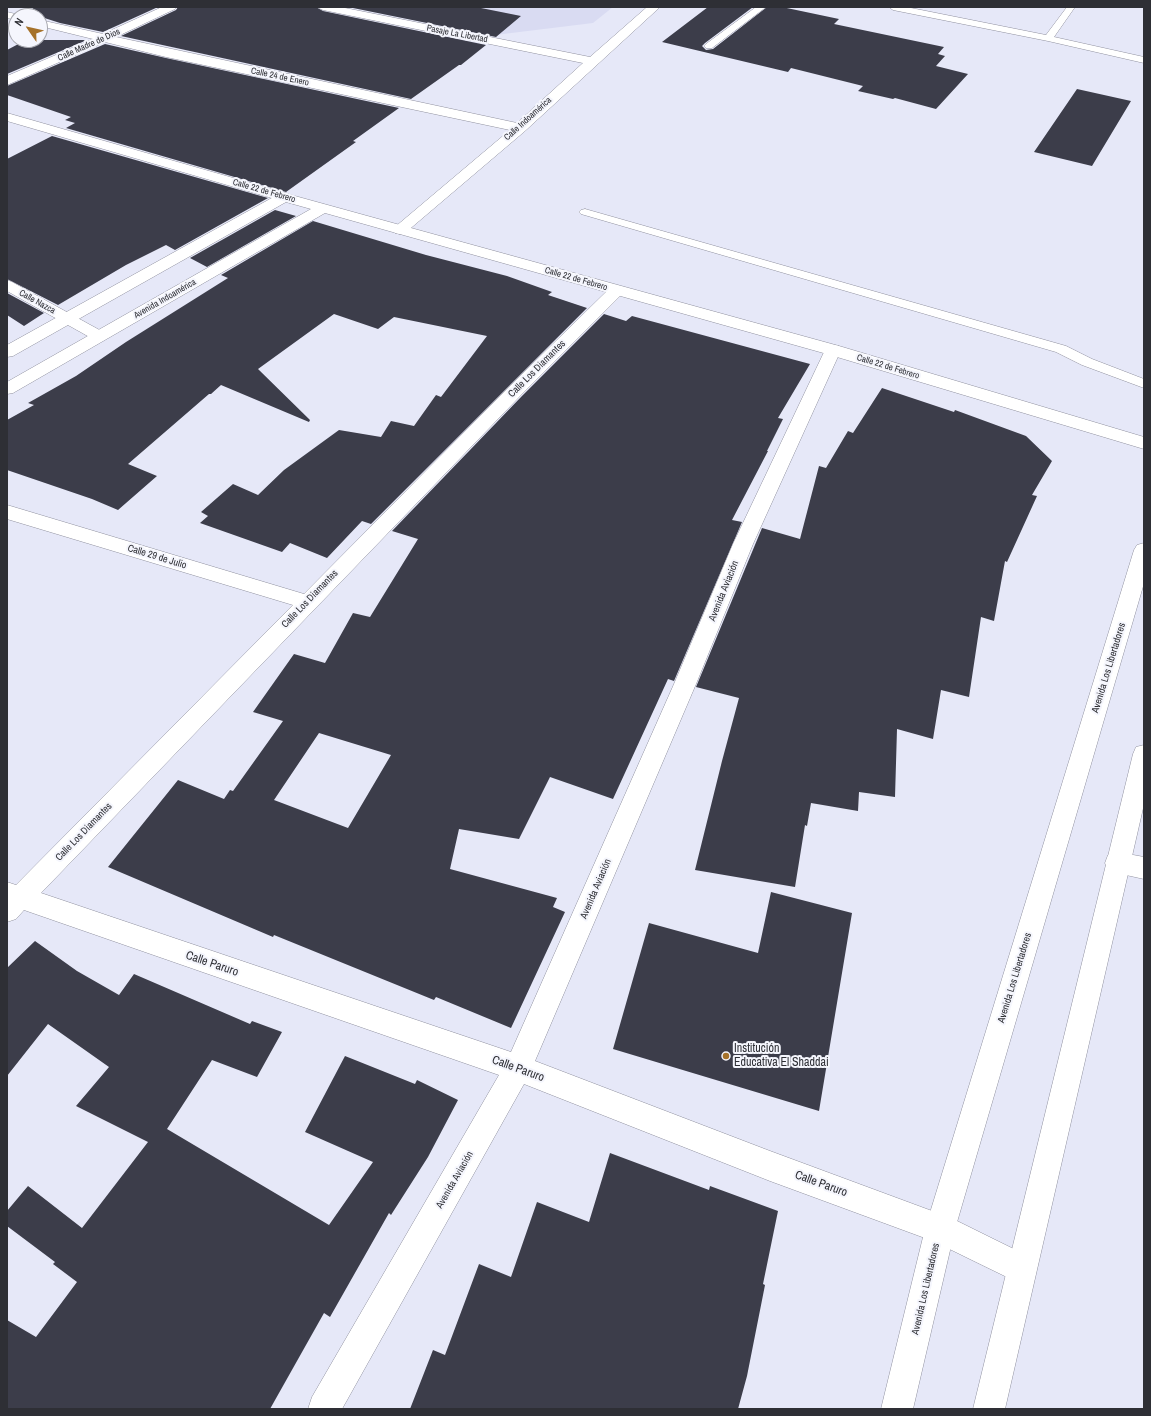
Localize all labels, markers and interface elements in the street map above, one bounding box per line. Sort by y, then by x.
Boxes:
north arrow [8,8,48,48]
text: N [11,15,27,28]
street label: Pasaje La Libertad [426,23,488,45]
street label: Calle Madre de Dios [56,26,122,64]
street label: Calle 24 de Enero [250,66,310,88]
street label: Calle Indoamérica [502,95,554,143]
street label: Calle 22 de Febrero [231,177,297,205]
street label: Calle 22 de Febrero [543,265,609,293]
street label: Avenida Indoamérica [132,277,198,321]
street label: Calle Nazca [17,288,57,316]
street label: Calle Los Diamantes [506,338,568,400]
street label: Calle 22 de Febrero [855,352,921,382]
street label: Calle 29 de Julio [126,542,188,572]
street label: Avenida Aviación [706,559,742,623]
street label: Calle Los Diamantes [279,567,341,631]
street label: Avenida Los Libertadores [1090,621,1128,715]
street label: Calle Los Diamantes [53,800,115,864]
street label: Avenida Aviación [578,857,614,921]
street label: Avenida Los Libertadores [996,931,1034,1025]
street label: Calle Paruro [184,948,240,980]
place label: Institución Educativa El Shaddai [734,1042,829,1070]
marker: Institución Educativa El Shaddai [721,1051,731,1061]
street label: Calle Paruro [490,1053,546,1085]
street label: Avenida Aviación [434,1149,476,1211]
street label: Calle Paruro [793,1168,849,1200]
street label: Avenida Los Libertadores [910,1242,942,1336]

